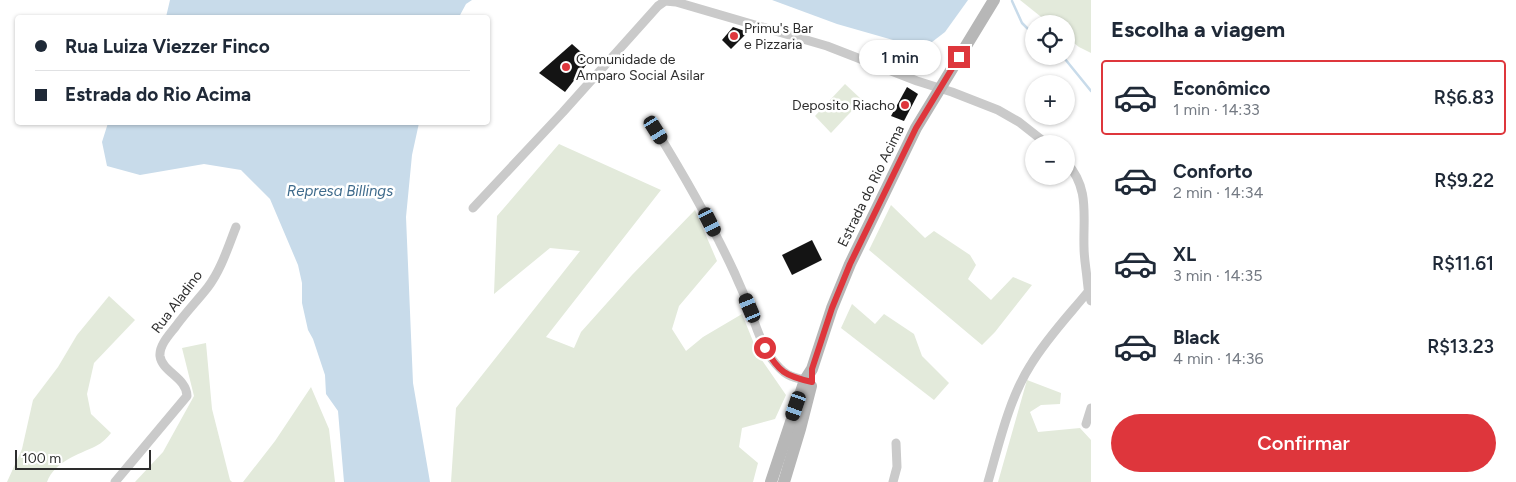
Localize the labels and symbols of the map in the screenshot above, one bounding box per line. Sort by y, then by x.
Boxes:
place label: Primu's Bar e Pizzaria [744,20,813,53]
marker: Primu's Bar e Pizzaria [728,30,740,42]
callout: 1 min [859,40,942,74]
route end [948,46,970,68]
place label: Comunidade de Amparo Social Asilar [576,51,705,84]
marker: Comunidade de Amparo Social Asilar [560,61,572,73]
place label: Deposito Riacho [792,97,895,114]
marker: Deposito Riacho [899,99,911,111]
car [641,113,670,147]
street label: Estrada do Rio Acima [834,122,908,250]
water label: Represa Billings [287,182,393,200]
car [696,205,723,239]
street label: Rua Aladino [148,267,206,337]
car [737,291,762,325]
route start [754,337,776,359]
car [784,389,807,423]
scale bar [15,447,151,470]

